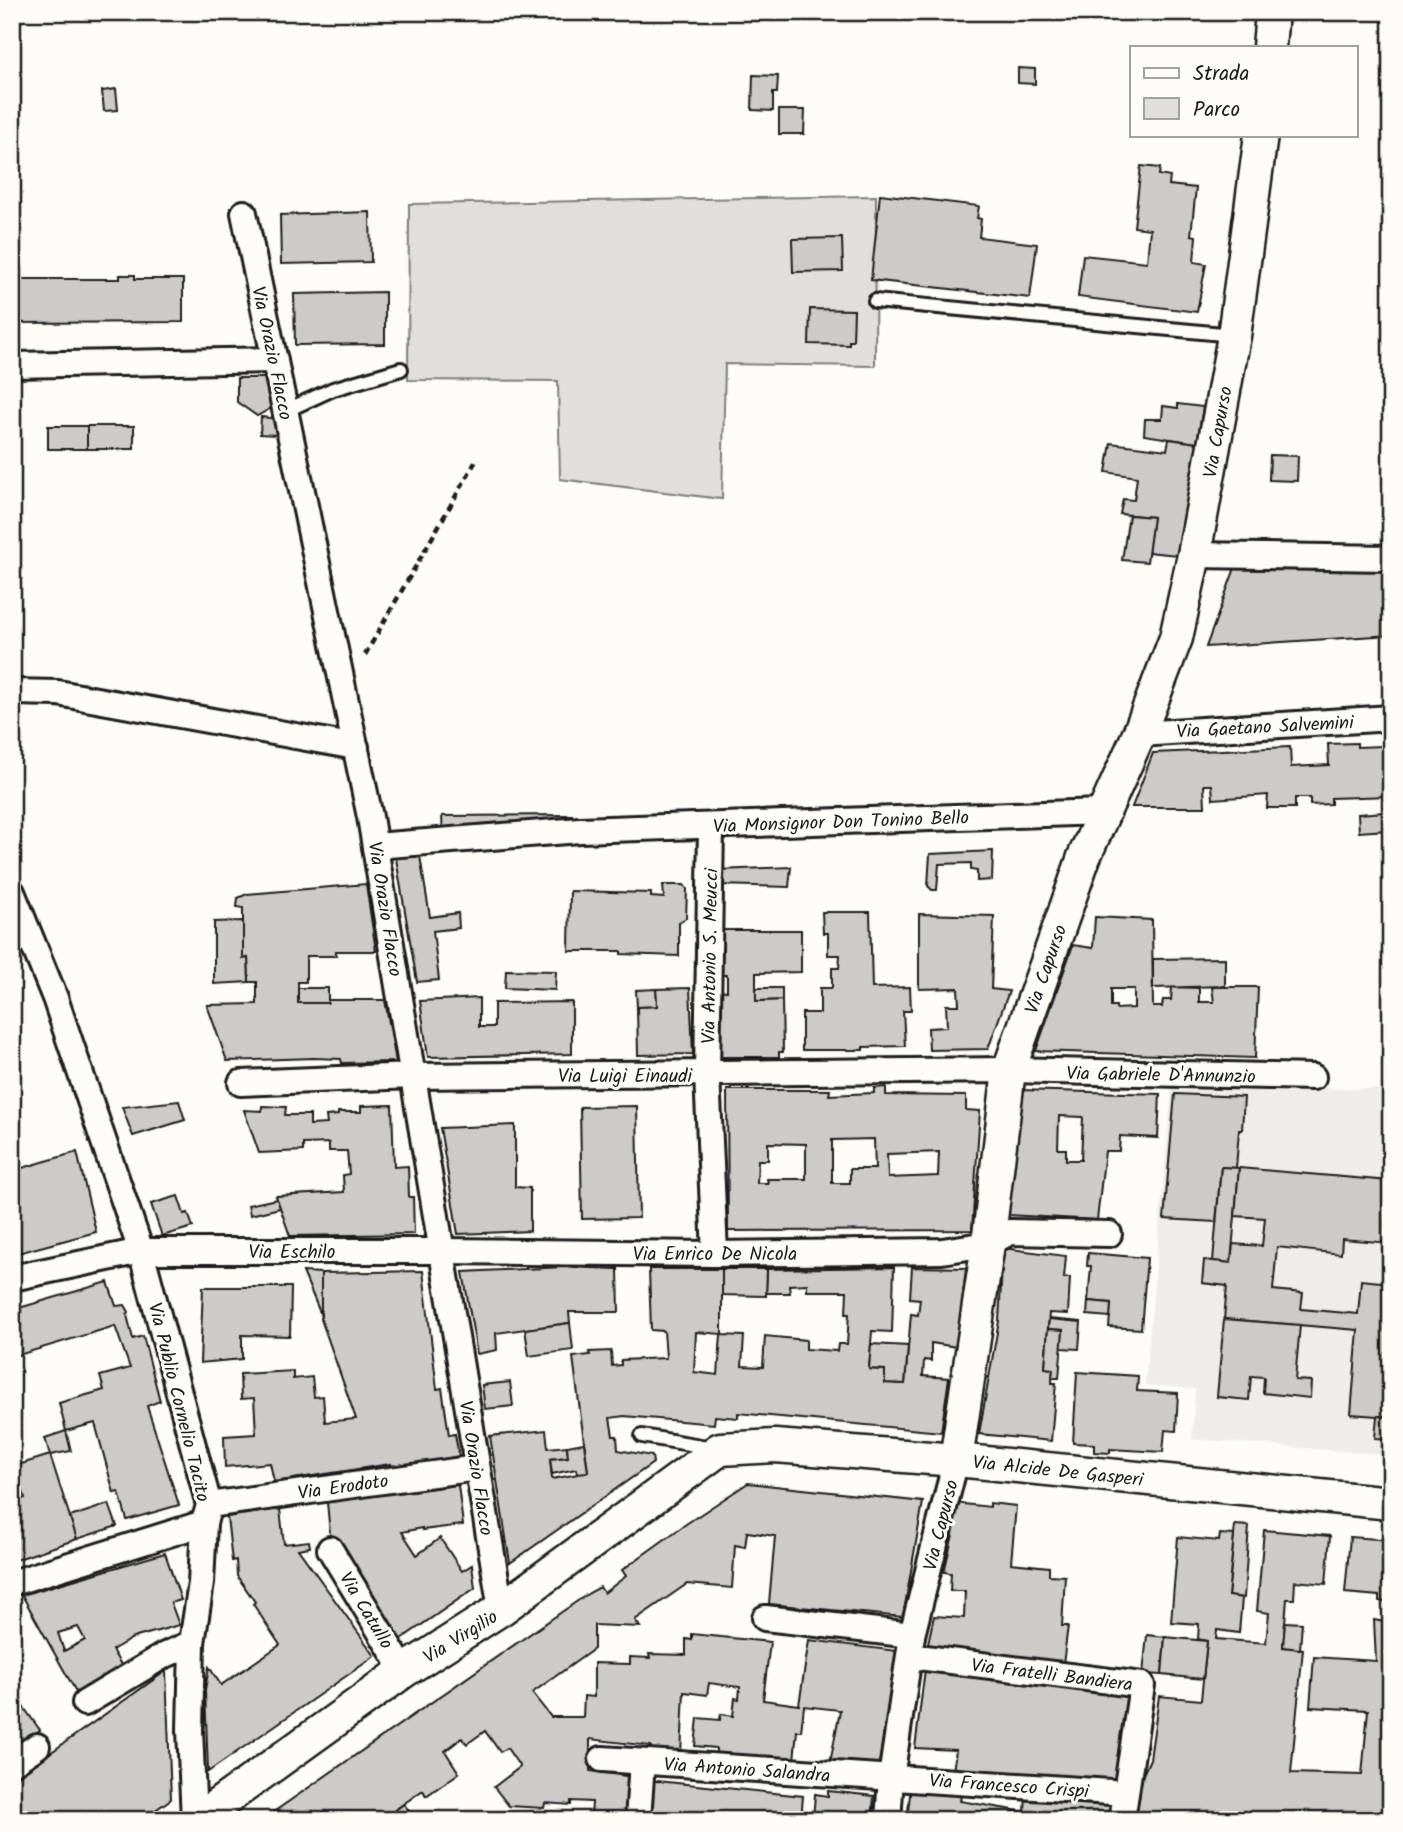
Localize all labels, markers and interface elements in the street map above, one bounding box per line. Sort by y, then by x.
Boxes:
legend [1130,46,1358,136]
text: Strada [1193,58,1249,91]
text: Parco [1193,94,1240,127]
street label: Via Orazio Flacco [242,284,300,423]
street label: Via Capurso [1196,384,1242,481]
street label: Via Gaetano Salvemini [1176,708,1356,748]
street label: Via Monsignor Don Tonino Bello [713,804,970,842]
street label: Via Orazio Flacco [359,840,409,979]
street label: Via Antonio S. Meucci [694,866,728,1044]
street label: Via Capurso [1018,921,1076,1018]
street label: Via Gabriele D'Annunzio [1066,1059,1256,1093]
street label: Via Luigi Einaudi [558,1062,694,1092]
street label: Via Eschilo [249,1238,335,1268]
street label: Via Enrico De Nicola [633,1240,797,1270]
street label: Via Publio Cornelio Tacito [139,1300,217,1505]
street label: Via Orazio Flacco [450,1399,500,1538]
street label: Via Alcide De Gasperi [971,1448,1146,1496]
street label: Via Erodoto [296,1467,391,1509]
street label: Via Capurso [916,1477,968,1574]
street label: Via Catullo [330,1566,400,1656]
street label: Via Virgilio [418,1603,504,1673]
street label: Via Fratelli Bandiera [969,1651,1134,1701]
street label: Via Antonio Salandra [662,1750,831,1792]
street label: Via Francesco Crispi [928,1766,1091,1808]

